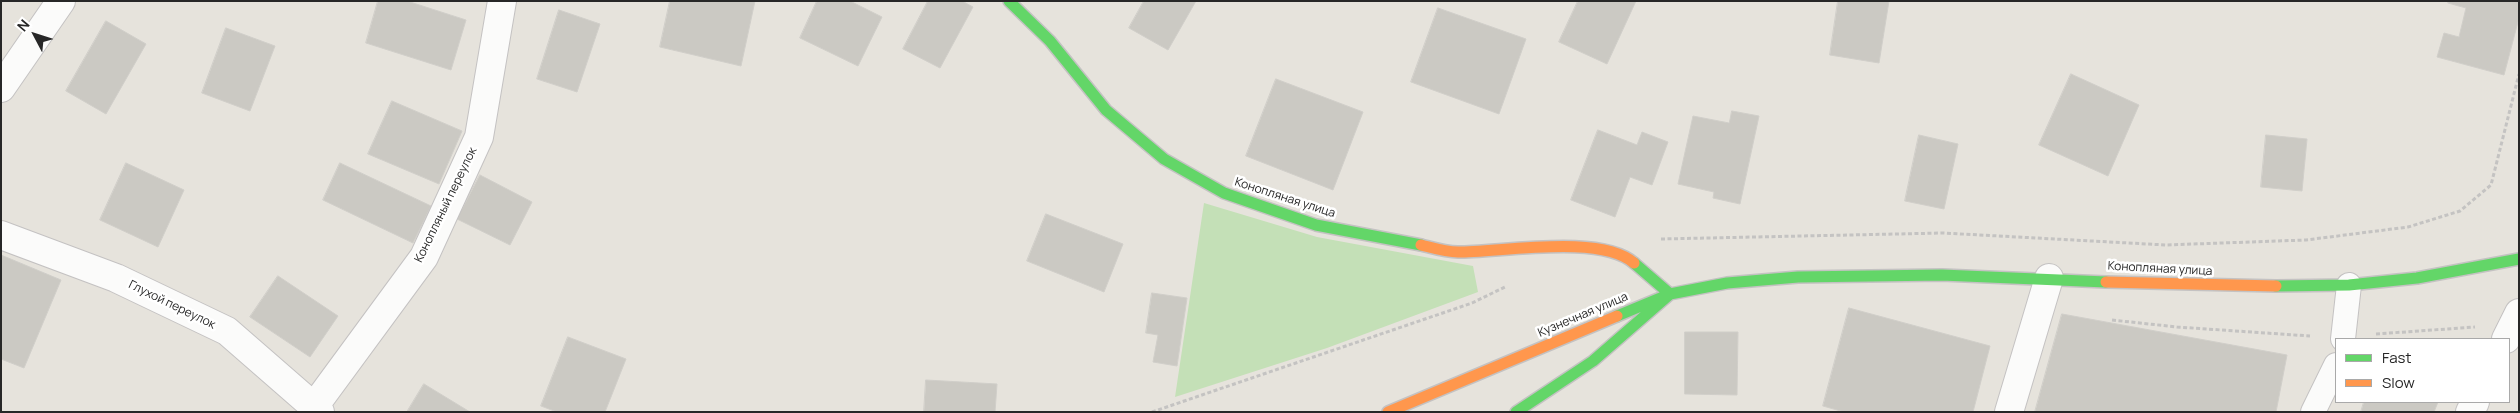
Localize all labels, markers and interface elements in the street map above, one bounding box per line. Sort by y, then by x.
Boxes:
north arrow [10,10,60,60]
text: N [13,15,34,35]
street label: Конопляный переулок [412,145,480,265]
street label: Конопляная улица [1233,175,1337,221]
street label: Конопляная улица [2107,259,2213,279]
street label: Глухой переулок [126,278,218,332]
street label: Кузнечная улица [1536,290,1630,340]
legend [2335,338,2510,403]
text: Fast [2382,347,2411,368]
text: Slow [2382,372,2415,393]

